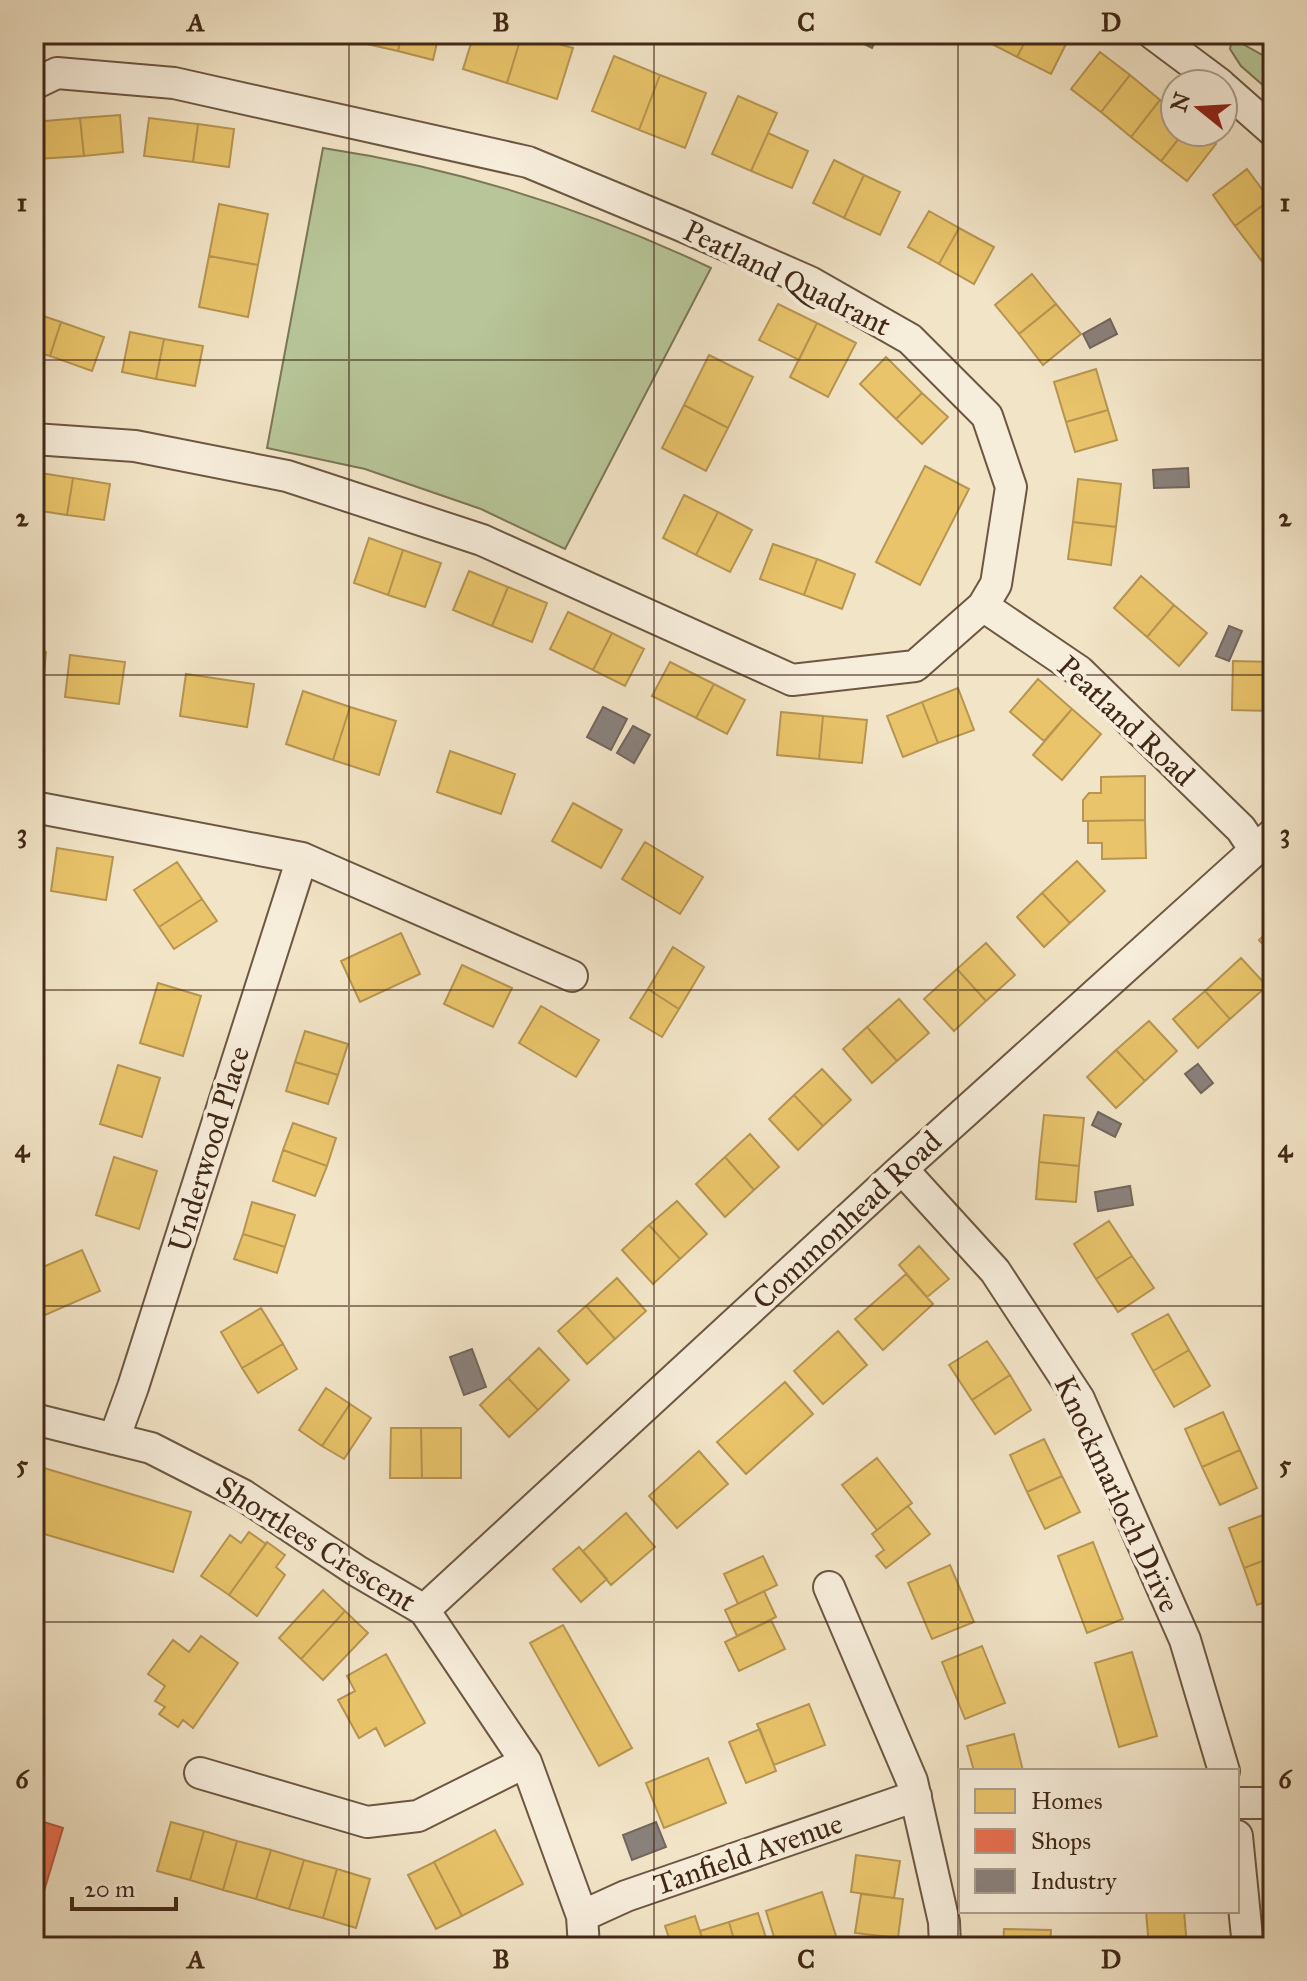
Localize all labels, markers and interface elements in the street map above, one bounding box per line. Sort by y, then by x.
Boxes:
text: A [185,6,205,38]
text: B [492,6,510,38]
text: C [797,6,815,38]
text: D [1101,6,1121,38]
north arrow [1159,68,1239,148]
text: N [1165,89,1196,115]
text: 1 [17,186,27,218]
text: 1 [1280,186,1290,218]
street label: Peatland Quadrant [677,212,897,344]
text: 2 [16,501,30,533]
text: 2 [1279,501,1293,533]
street label: Peatland Road [1050,648,1202,794]
text: 3 [17,817,27,849]
text: 3 [1280,817,1290,849]
street label: Underwood Place [161,1042,257,1256]
street label: Commonhead Road [745,1123,949,1317]
text: 4 [15,1132,31,1164]
text: 4 [1278,1132,1294,1164]
street label: Knockmarloch Drive [1046,1370,1188,1618]
text: 5 [16,1448,29,1480]
text: 5 [1279,1448,1292,1480]
street label: Shortlees Crescent [210,1468,423,1620]
text: 6 [15,1763,30,1795]
text: 6 [1278,1763,1293,1795]
legend [959,1769,1239,1913]
text: Homes [1031,1786,1103,1816]
street label: Tanfield Avenue [649,1805,847,1903]
text: Shops [1031,1826,1091,1856]
scale bar [72,1861,176,1911]
text: Industry [1031,1866,1117,1896]
text: 20 m [84,1874,135,1904]
text: A [185,1943,205,1975]
text: B [492,1943,510,1975]
text: C [797,1943,815,1975]
text: D [1101,1943,1121,1975]

